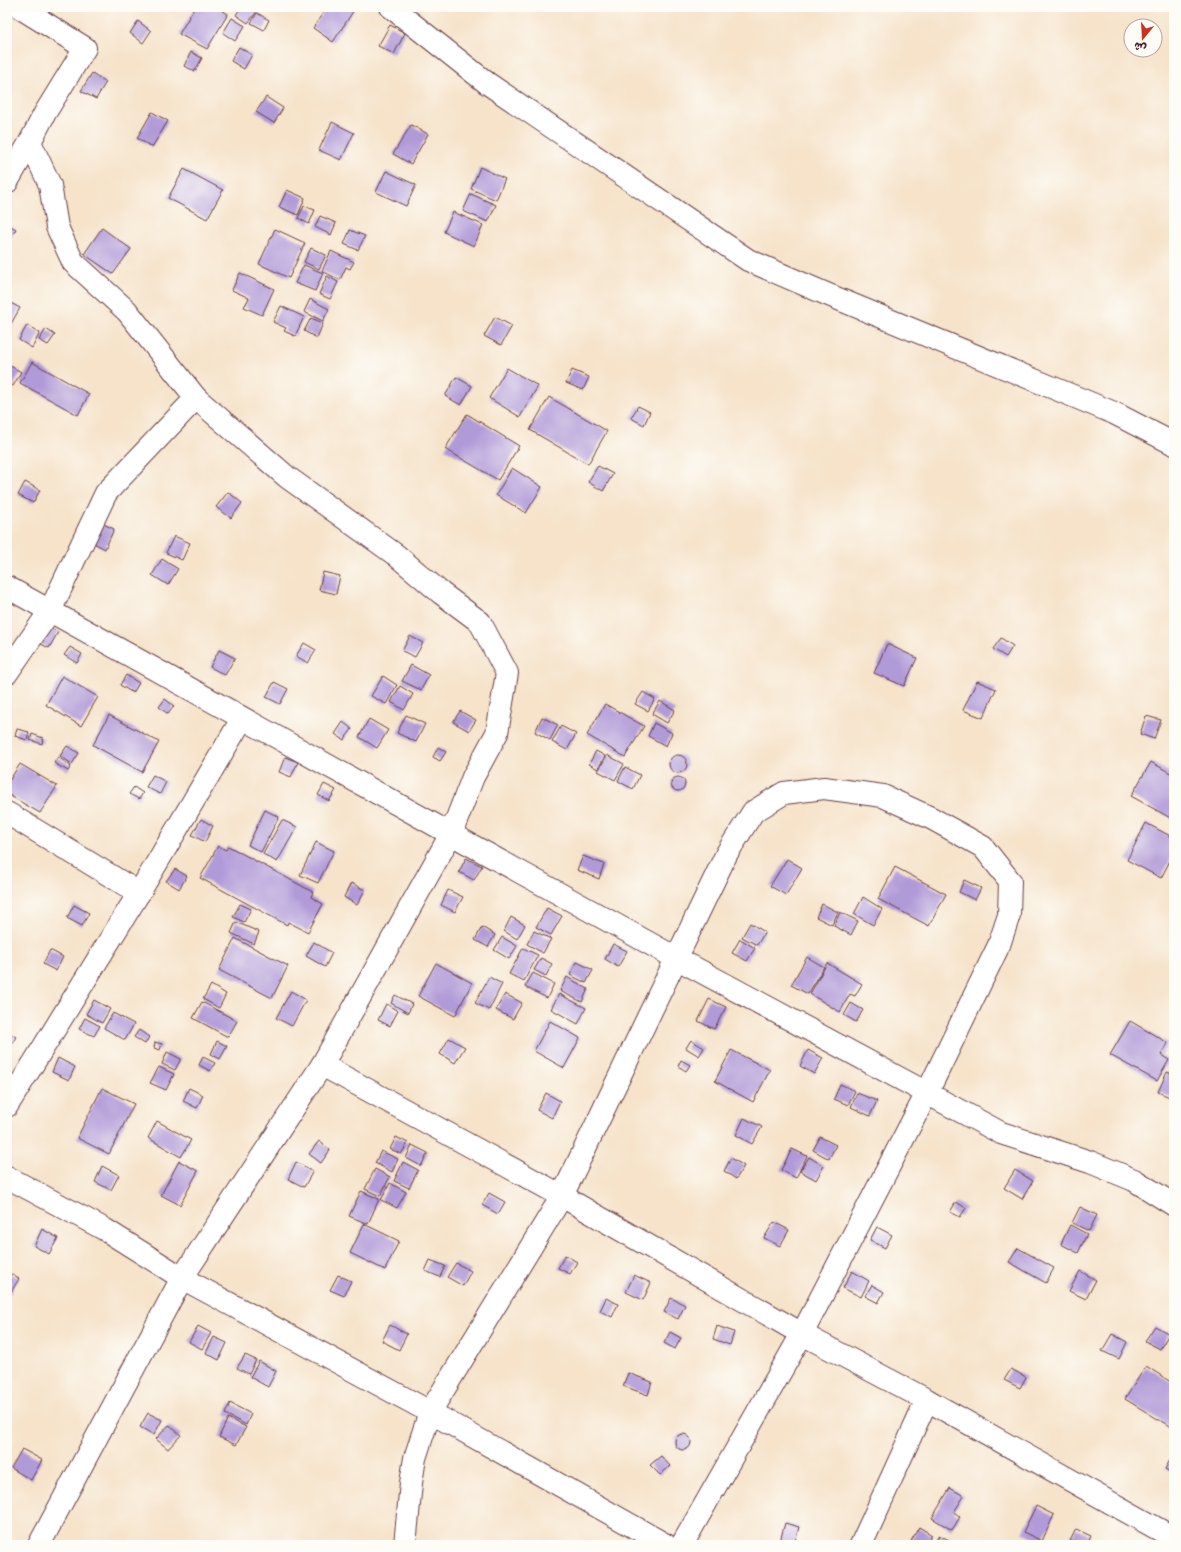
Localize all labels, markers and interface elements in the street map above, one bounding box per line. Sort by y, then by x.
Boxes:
north arrow [1123,18,1163,58]
text: ش [1132,39,1148,55]

